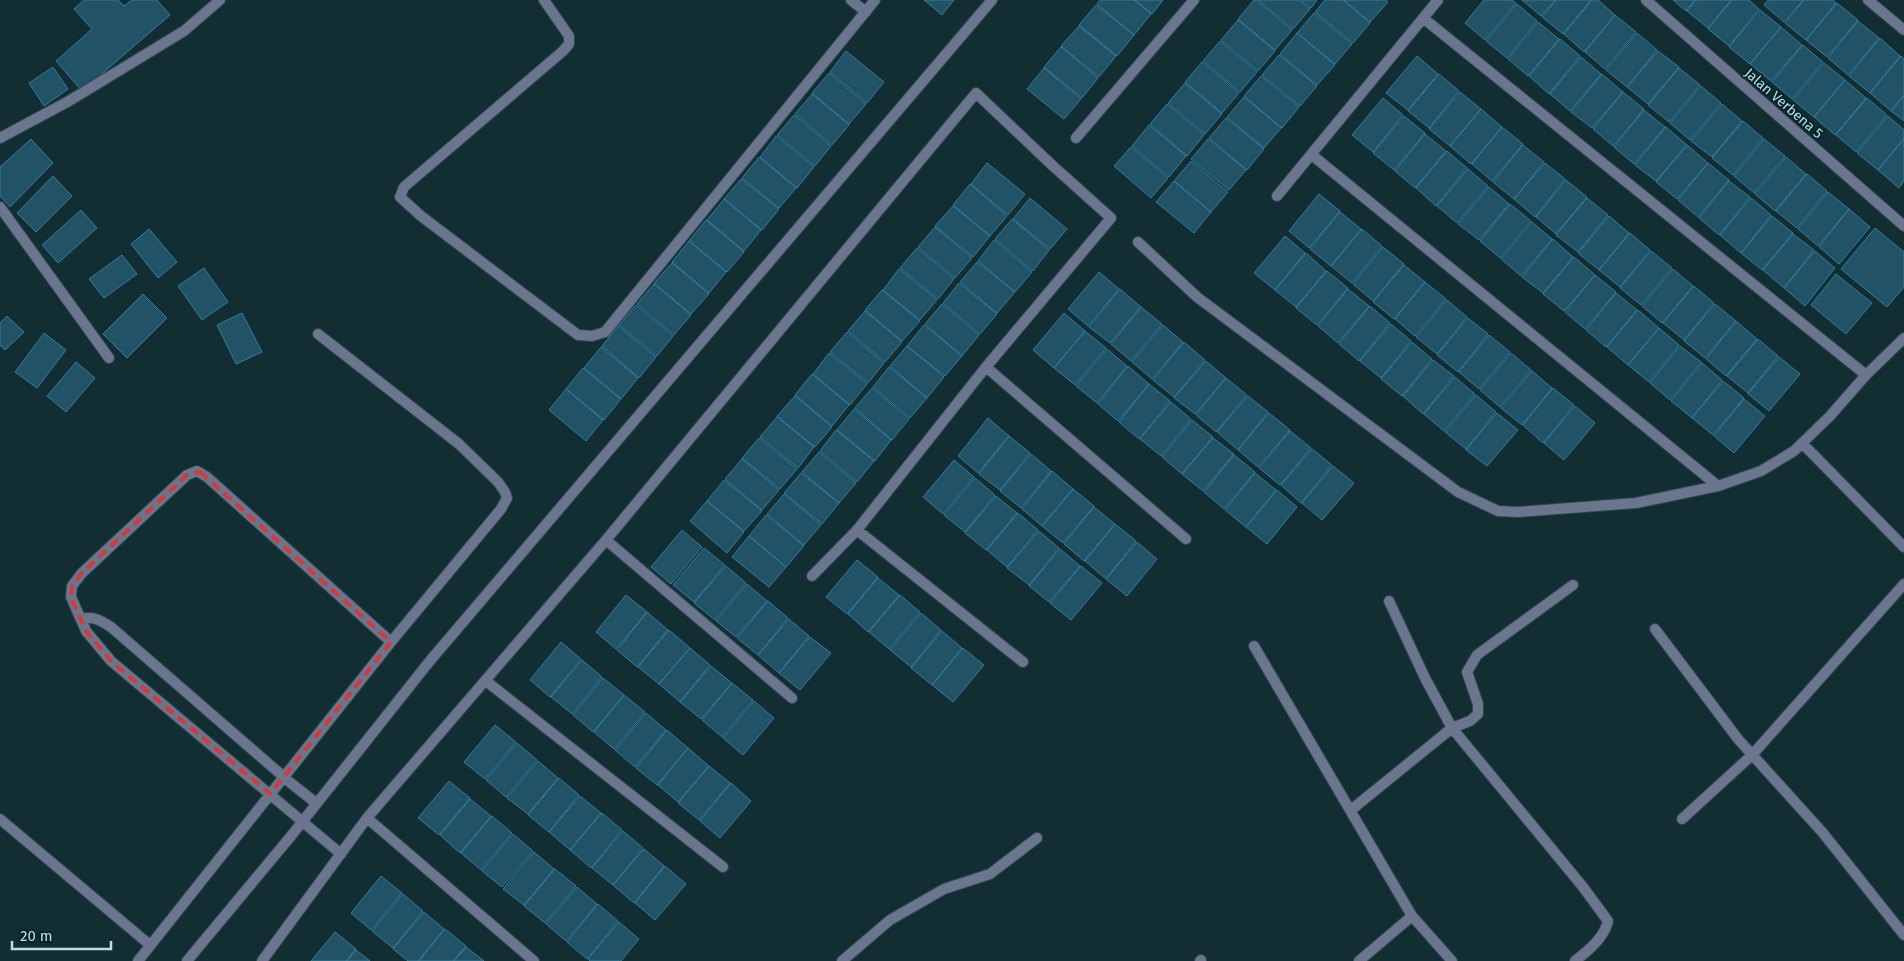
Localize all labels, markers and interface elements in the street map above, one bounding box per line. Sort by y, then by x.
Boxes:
street label: Jalan Verbena 5 [1741,65,1826,142]
scale bar [12,918,111,950]
text: 20 m [20,927,53,945]

